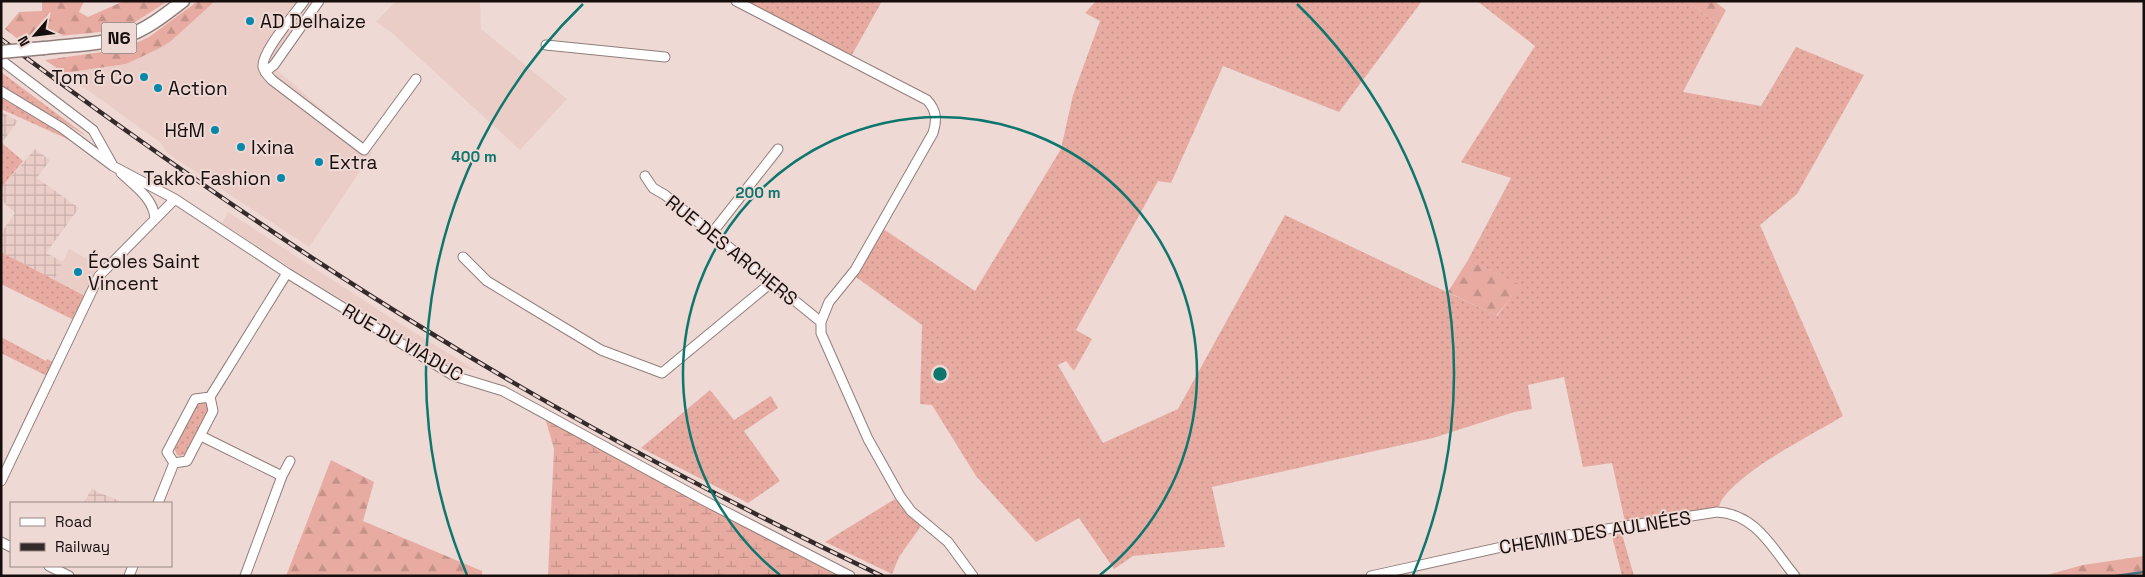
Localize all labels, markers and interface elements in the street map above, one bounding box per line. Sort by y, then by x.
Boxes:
place label: AD Delhaize [260,9,366,34]
north arrow [10,10,60,60]
marker: AD Delhaize [244,15,256,27]
road number: N6 [102,22,136,54]
text: N [13,33,34,49]
place label: Tom & Co [51,65,134,90]
marker: Tom & Co [138,71,150,83]
place label: Action [168,76,228,101]
marker: Action [152,82,164,94]
place label: H&M [165,118,205,143]
marker: H&M [209,124,221,136]
place label: Ixina [251,135,294,160]
marker: Ixina [235,141,247,153]
text: 400 m [451,147,497,166]
place label: Extra [329,150,378,175]
marker: Extra [313,156,325,168]
place label: Takko Fashion [143,166,271,191]
marker: Takko Fashion [275,172,287,184]
text: 200 m [736,183,780,202]
street label: RUE DES ARCHERS [661,189,803,311]
place label: Écoles Saint Vincent [88,249,200,296]
marker: Écoles Saint Vincent [72,266,84,278]
street label: RUE DU VIADUC [338,298,468,387]
centre of rings [931,365,949,383]
legend [10,502,172,567]
street label: CHEMIN DES AULNÉES [1497,505,1693,560]
text: Road [55,512,92,531]
text: Railway [55,537,110,556]

